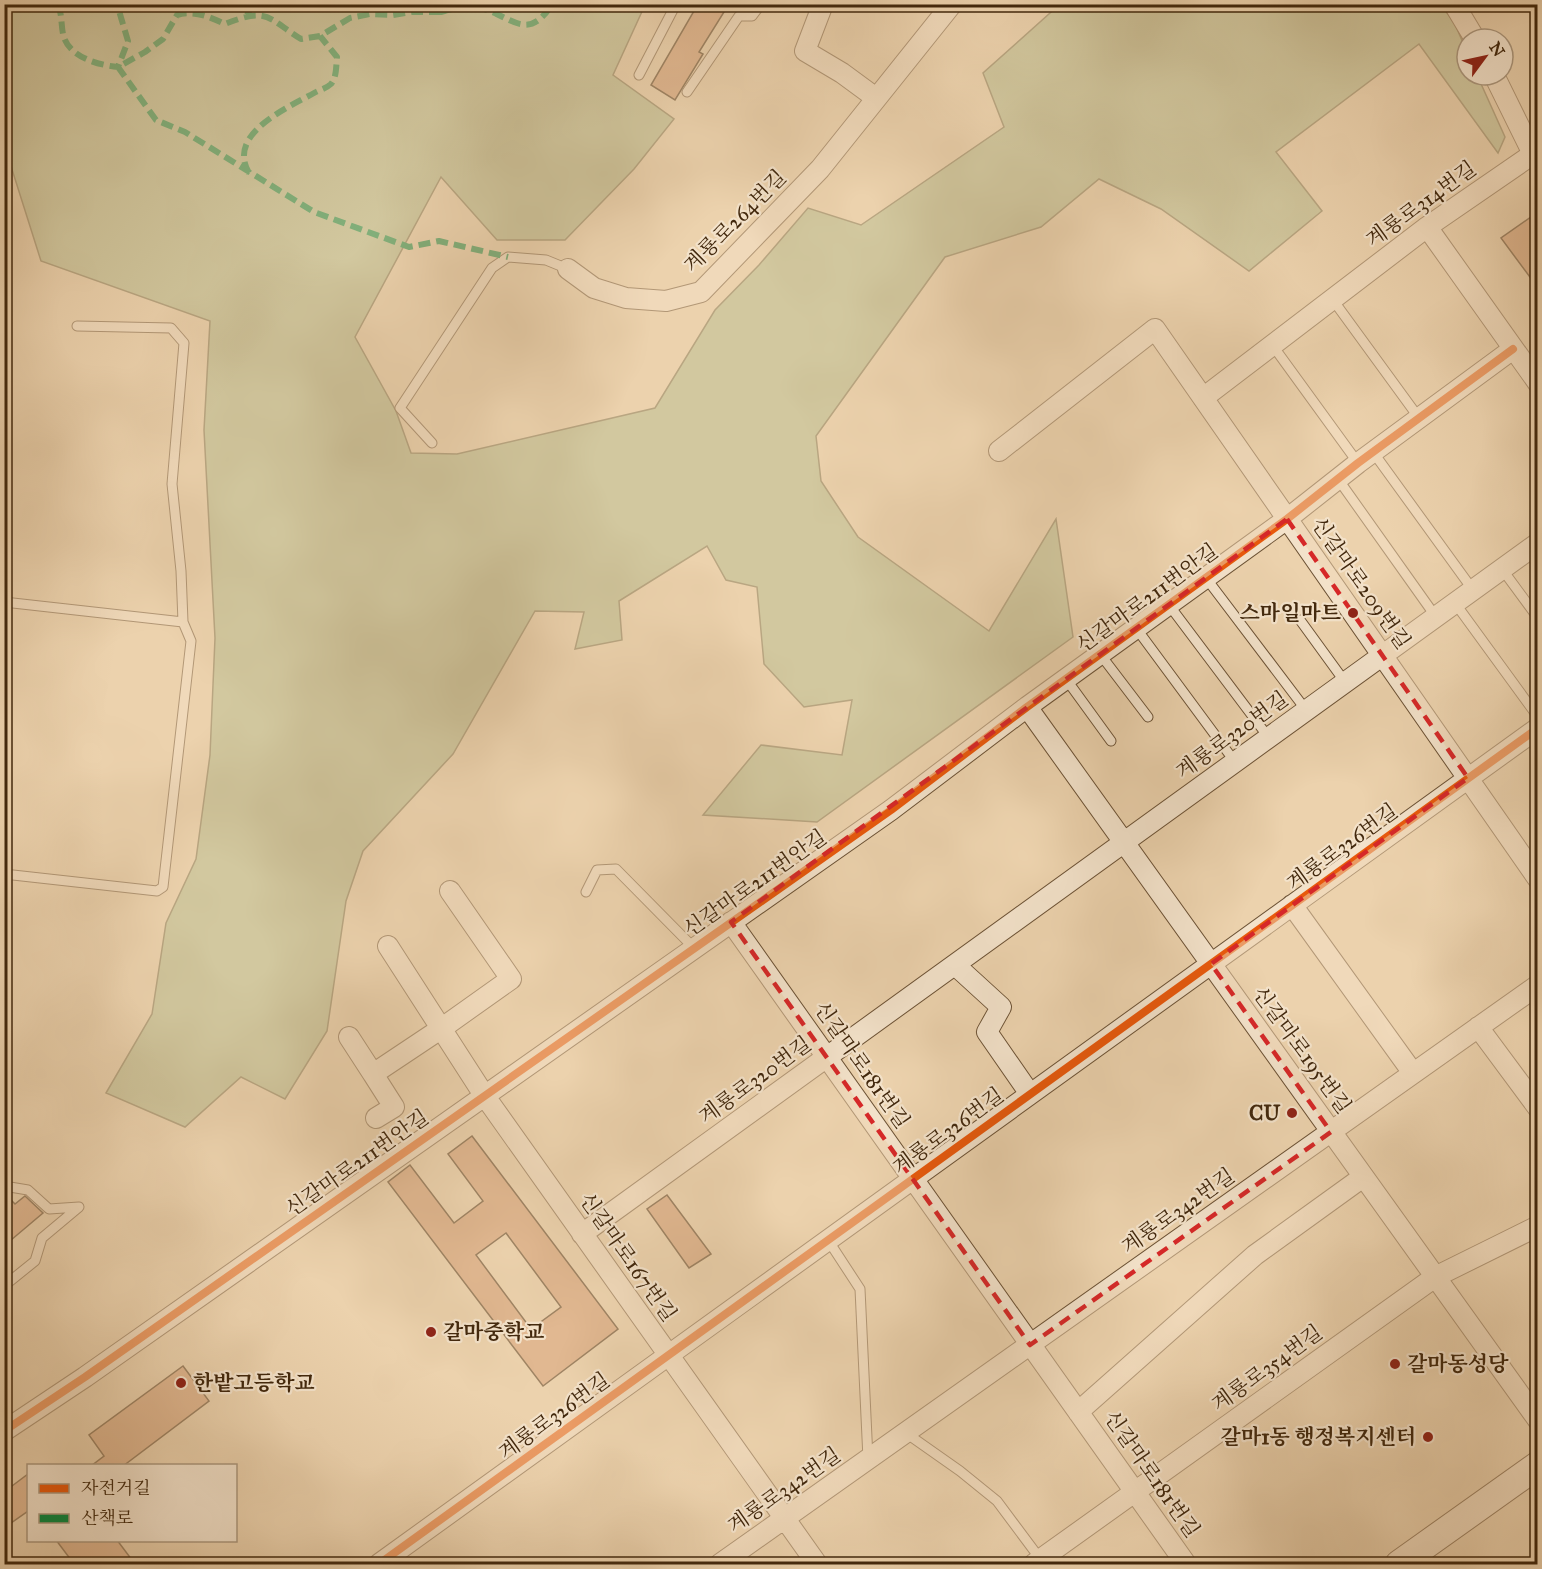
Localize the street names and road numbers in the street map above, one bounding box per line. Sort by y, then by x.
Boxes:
street label: 계룡로314번길 [1361,155,1481,253]
street label: 계룡로264번길 [678,164,792,278]
street label: 신갈마로209번길 [1306,512,1416,654]
street label: 신갈마로211번안길 [1071,538,1223,658]
street label: 계룡로320번길 [1171,686,1293,784]
street label: 계룡로326번길 [1281,798,1403,896]
street label: 신갈마로211번안길 [678,824,832,942]
street label: 신갈마로195번길 [1247,981,1357,1119]
street label: 신갈마로181번길 [808,996,916,1134]
street label: 계룡로320번길 [694,1031,816,1129]
street label: 계룡로326번길 [887,1082,1009,1180]
street label: 신갈마로211번안길 [280,1104,434,1222]
street label: 계룡로342번길 [1117,1163,1239,1259]
street label: 신갈마로167번길 [574,1187,682,1327]
street label: 계룡로354번길 [1206,1319,1328,1417]
street label: 계룡로326번길 [493,1367,615,1465]
street label: 신갈마로181번길 [1098,1405,1206,1543]
street label: 계룡로342번길 [723,1442,845,1538]

